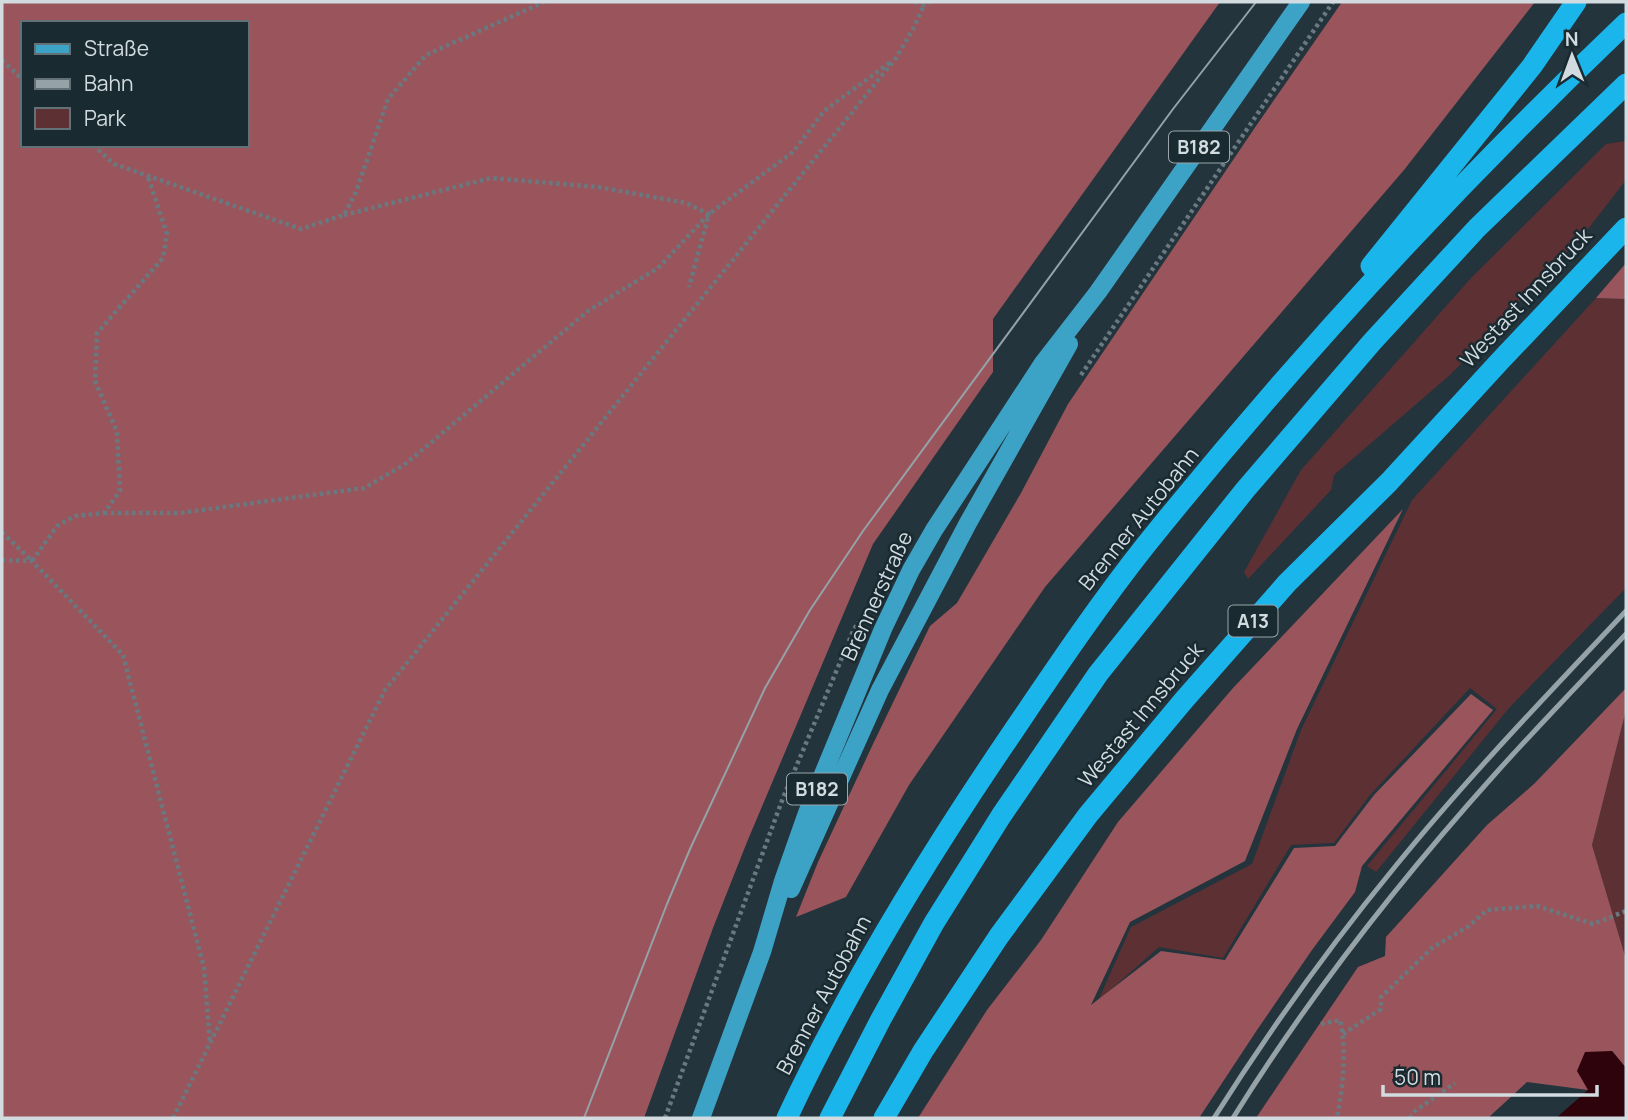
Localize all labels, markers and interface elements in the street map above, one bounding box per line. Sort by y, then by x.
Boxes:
legend [21,21,248,147]
north arrow [1537,21,1607,91]
text: N [1565,26,1579,52]
text: Straße [84,34,149,62]
text: Bahn [84,69,134,97]
text: Park [84,104,126,132]
road number: B182 [1169,132,1229,162]
street label: Westast Innsbruck [1453,221,1598,373]
street label: Brenner Autobahn [1072,441,1205,596]
street label: Brennerstraße [834,526,918,665]
road number: A13 [1228,606,1278,636]
street label: Westast Innsbruck [1071,636,1209,793]
road number: B182 [787,774,847,804]
street label: Brenner Autobahn [769,910,877,1079]
scale bar [1383,1054,1596,1098]
text: 50 m [1394,1063,1441,1091]

